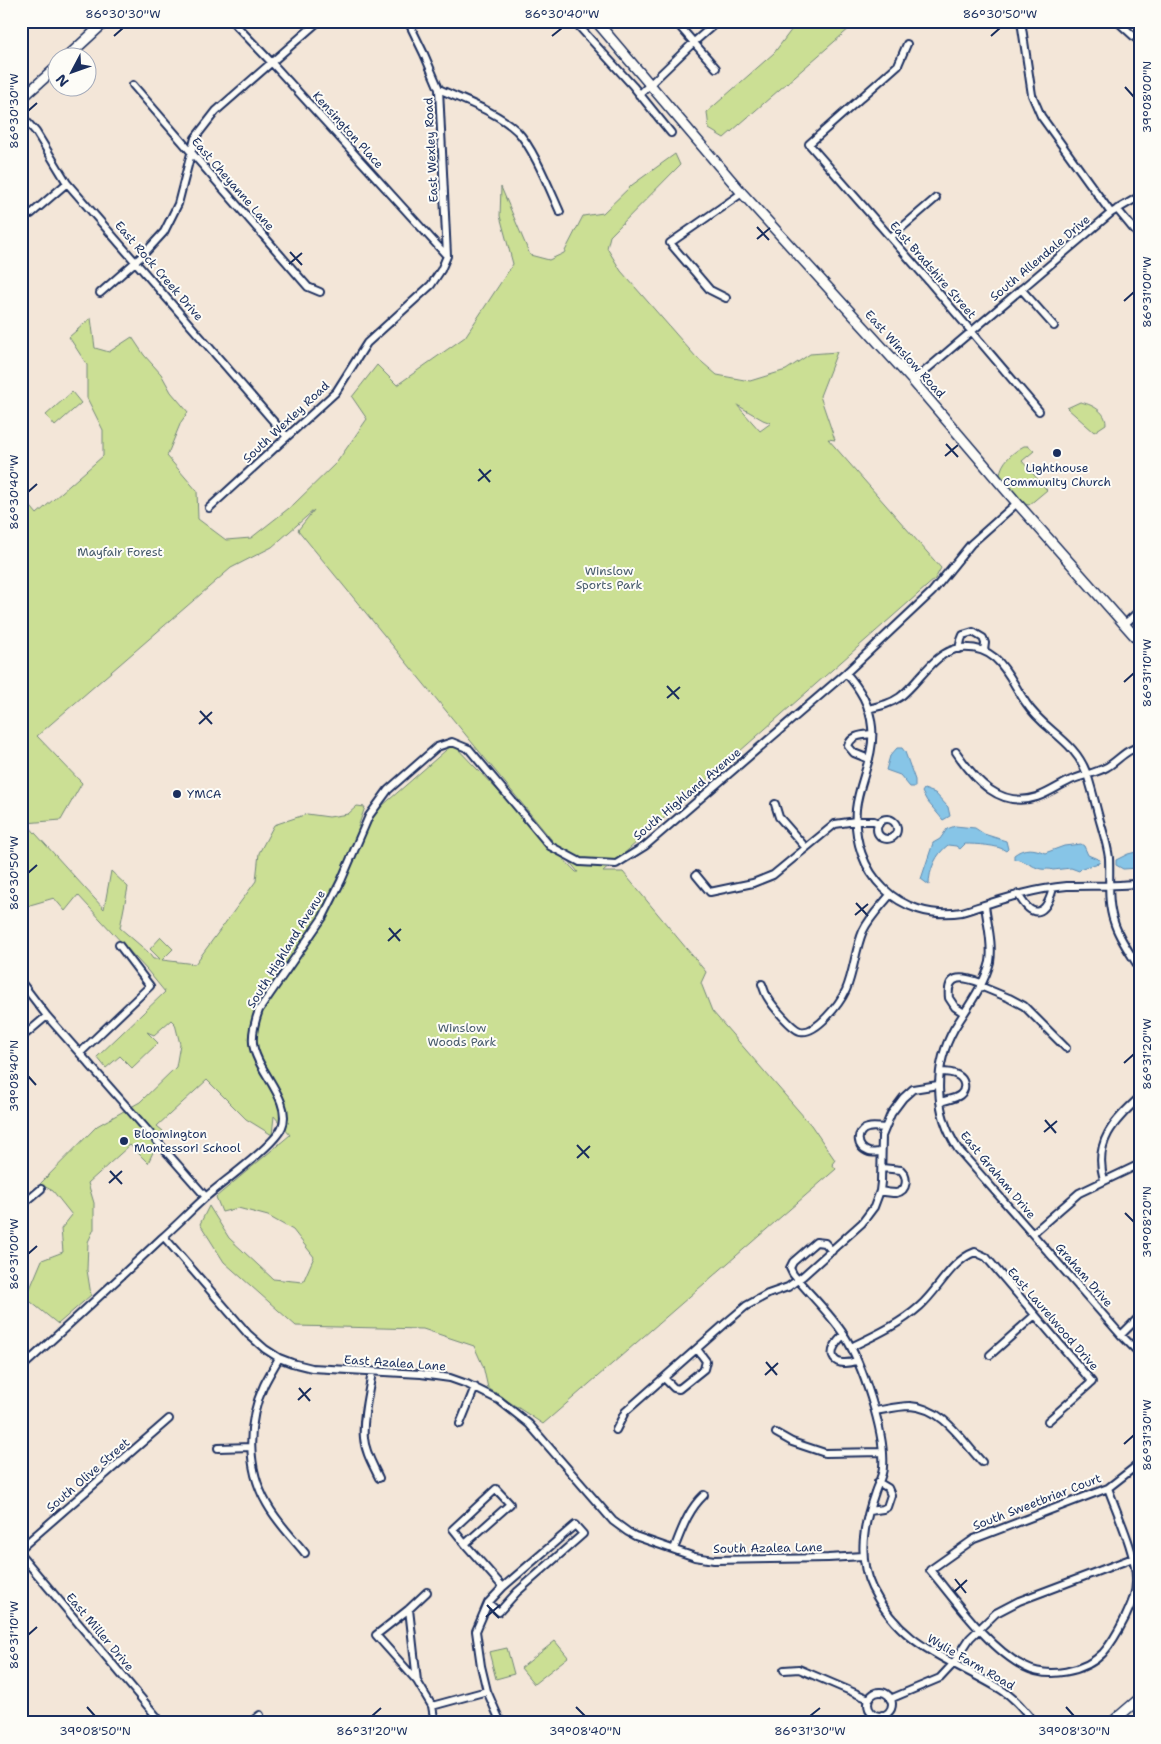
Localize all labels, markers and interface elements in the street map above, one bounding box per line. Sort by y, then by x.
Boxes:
text: 86°30'30"W [85,6,161,22]
text: 86°30'40"W [524,6,600,22]
text: 86°30'50"W [963,6,1037,22]
north arrow [48,48,98,98]
text: 39°08'00"N [1139,61,1155,133]
text: N [52,70,73,91]
text: 86°30'30"W [6,73,22,149]
street label: Kensington Place [309,88,387,172]
street label: East Wexley Road [420,97,442,203]
street label: East Cheyanne Lane [188,134,278,234]
street label: South Allendale Drive [987,211,1094,305]
street label: East Rock Creek Drive [111,218,207,325]
street label: East Bradshire Street [886,218,980,322]
text: 86°31'00"W [1139,256,1155,328]
street label: East Winslow Road [861,307,949,402]
street label: South Wexley Road [239,377,333,466]
marker: Lighthouse Community Church [1051,447,1063,459]
text: 86°30'40"W [6,454,22,530]
place label: Lighthouse Community Church [1003,460,1111,490]
park label: Mayfair Forest [77,544,163,560]
park label: Winslow Sports Park [576,563,642,593]
text: 86°31'10"W [1139,639,1155,707]
street label: South Highland Avenue [630,744,744,844]
place label: YMCA [187,786,222,802]
marker: YMCA [171,788,183,800]
text: 86°30'50"W [6,836,22,910]
street label: South Highland Avenue [243,887,329,1011]
text: 86°31'20"W [1139,1018,1155,1090]
park label: Winslow Woods Park [428,1020,497,1050]
text: 39°08'40"N [6,1040,22,1112]
place label: Bloomington Montessori School [134,1126,241,1156]
street label: East Graham Drive [957,1128,1040,1222]
marker: Bloomington Montessori School [118,1135,130,1147]
text: 39°08'20"N [1139,1186,1155,1258]
text: 86°31'00"W [6,1218,22,1290]
street label: Graham Drive [1052,1240,1116,1311]
street label: East Laurelwood Drive [1004,1264,1102,1374]
street label: East Azalea Lane [343,1351,447,1375]
text: 86°31'30"W [1139,1399,1155,1471]
street label: South Olive Street [43,1434,133,1516]
street label: South Sweetbriar Court [970,1470,1104,1534]
street label: South Azalea Lane [713,1539,823,1557]
street label: East Miller Drive [63,1590,138,1675]
text: 86°31'10"W [6,1601,22,1669]
street label: Wylie Farm Road [924,1630,1018,1694]
text: 39°08'50"N [59,1723,131,1739]
text: 86°31'20"W [336,1723,408,1739]
text: 39°08'40"N [549,1723,621,1739]
text: 86°31'30"W [774,1723,846,1739]
text: 39°08'30"N [1038,1723,1110,1739]

